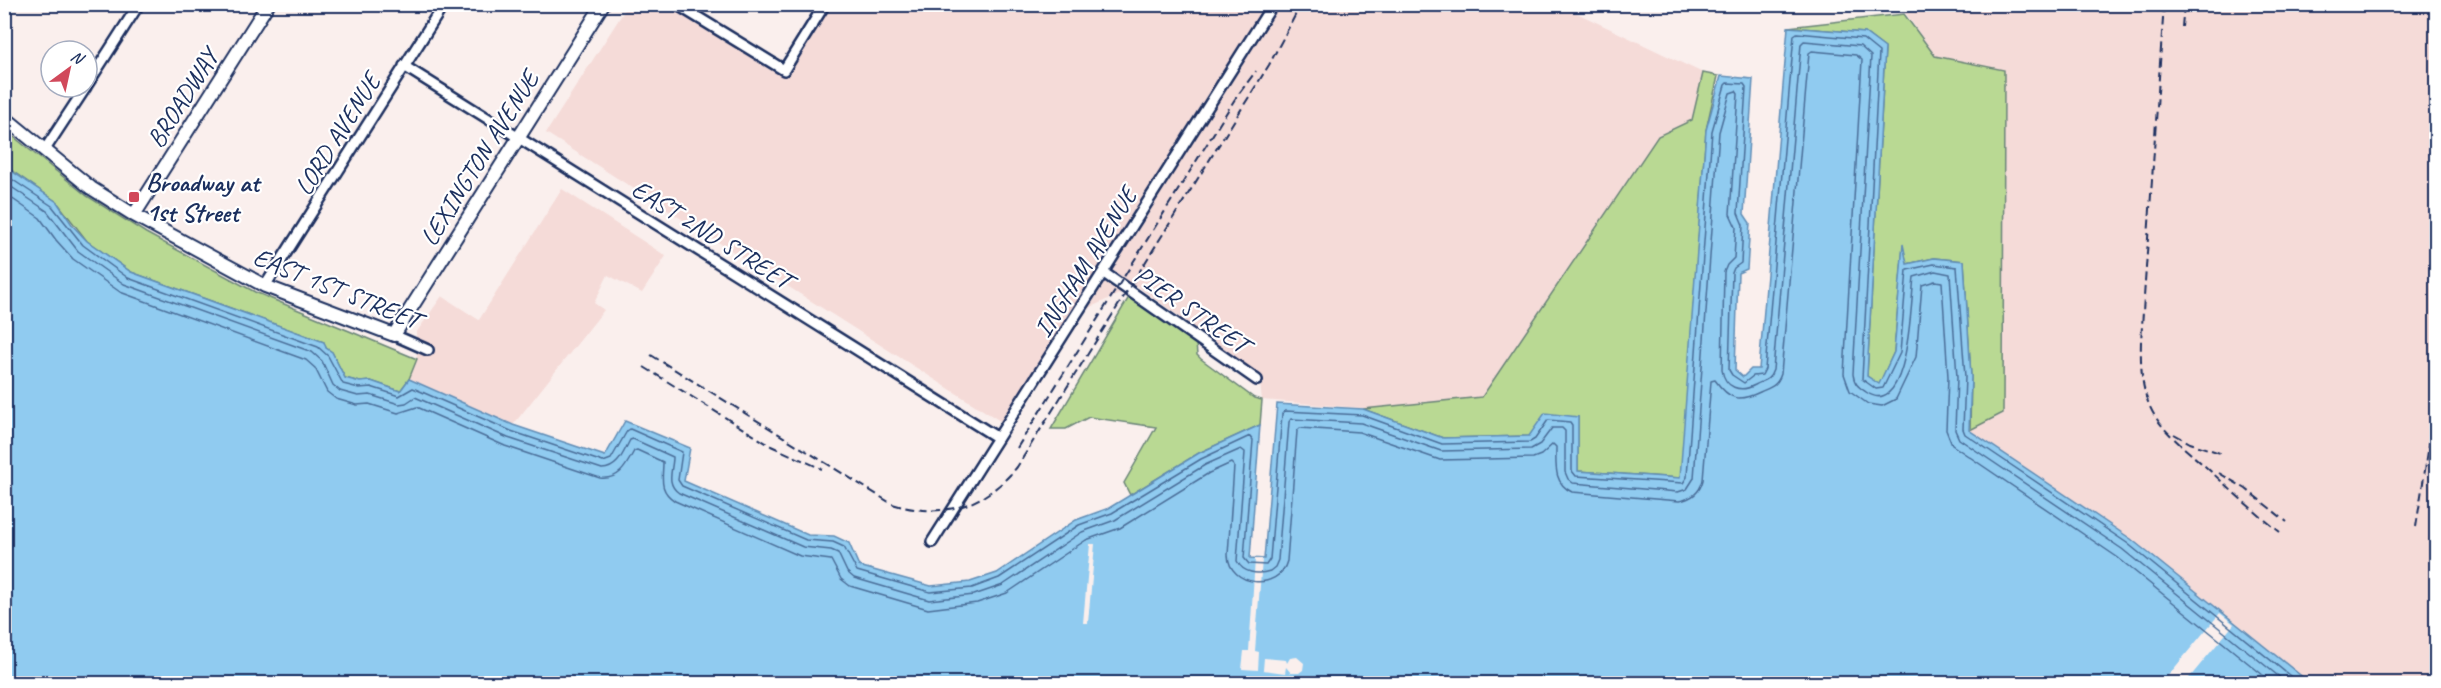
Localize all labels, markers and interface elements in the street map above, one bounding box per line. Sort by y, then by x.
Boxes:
north arrow [39,39,99,99]
street label: BROADWAY [139,39,228,154]
text: N [67,46,89,70]
street label: LEXINGTON AVENUE [412,62,548,252]
street label: LORD AVENUE [287,64,390,201]
place label: Broadway at 1st Street [146,166,263,229]
street label: EAST 2ND STREET [625,172,804,301]
street label: INGHAM AVENUE [1026,178,1147,343]
marker: Broadway at 1st Street [127,190,141,204]
street label: EAST 1ST STREET [249,240,432,340]
street label: PIER STREET [1128,258,1261,365]

